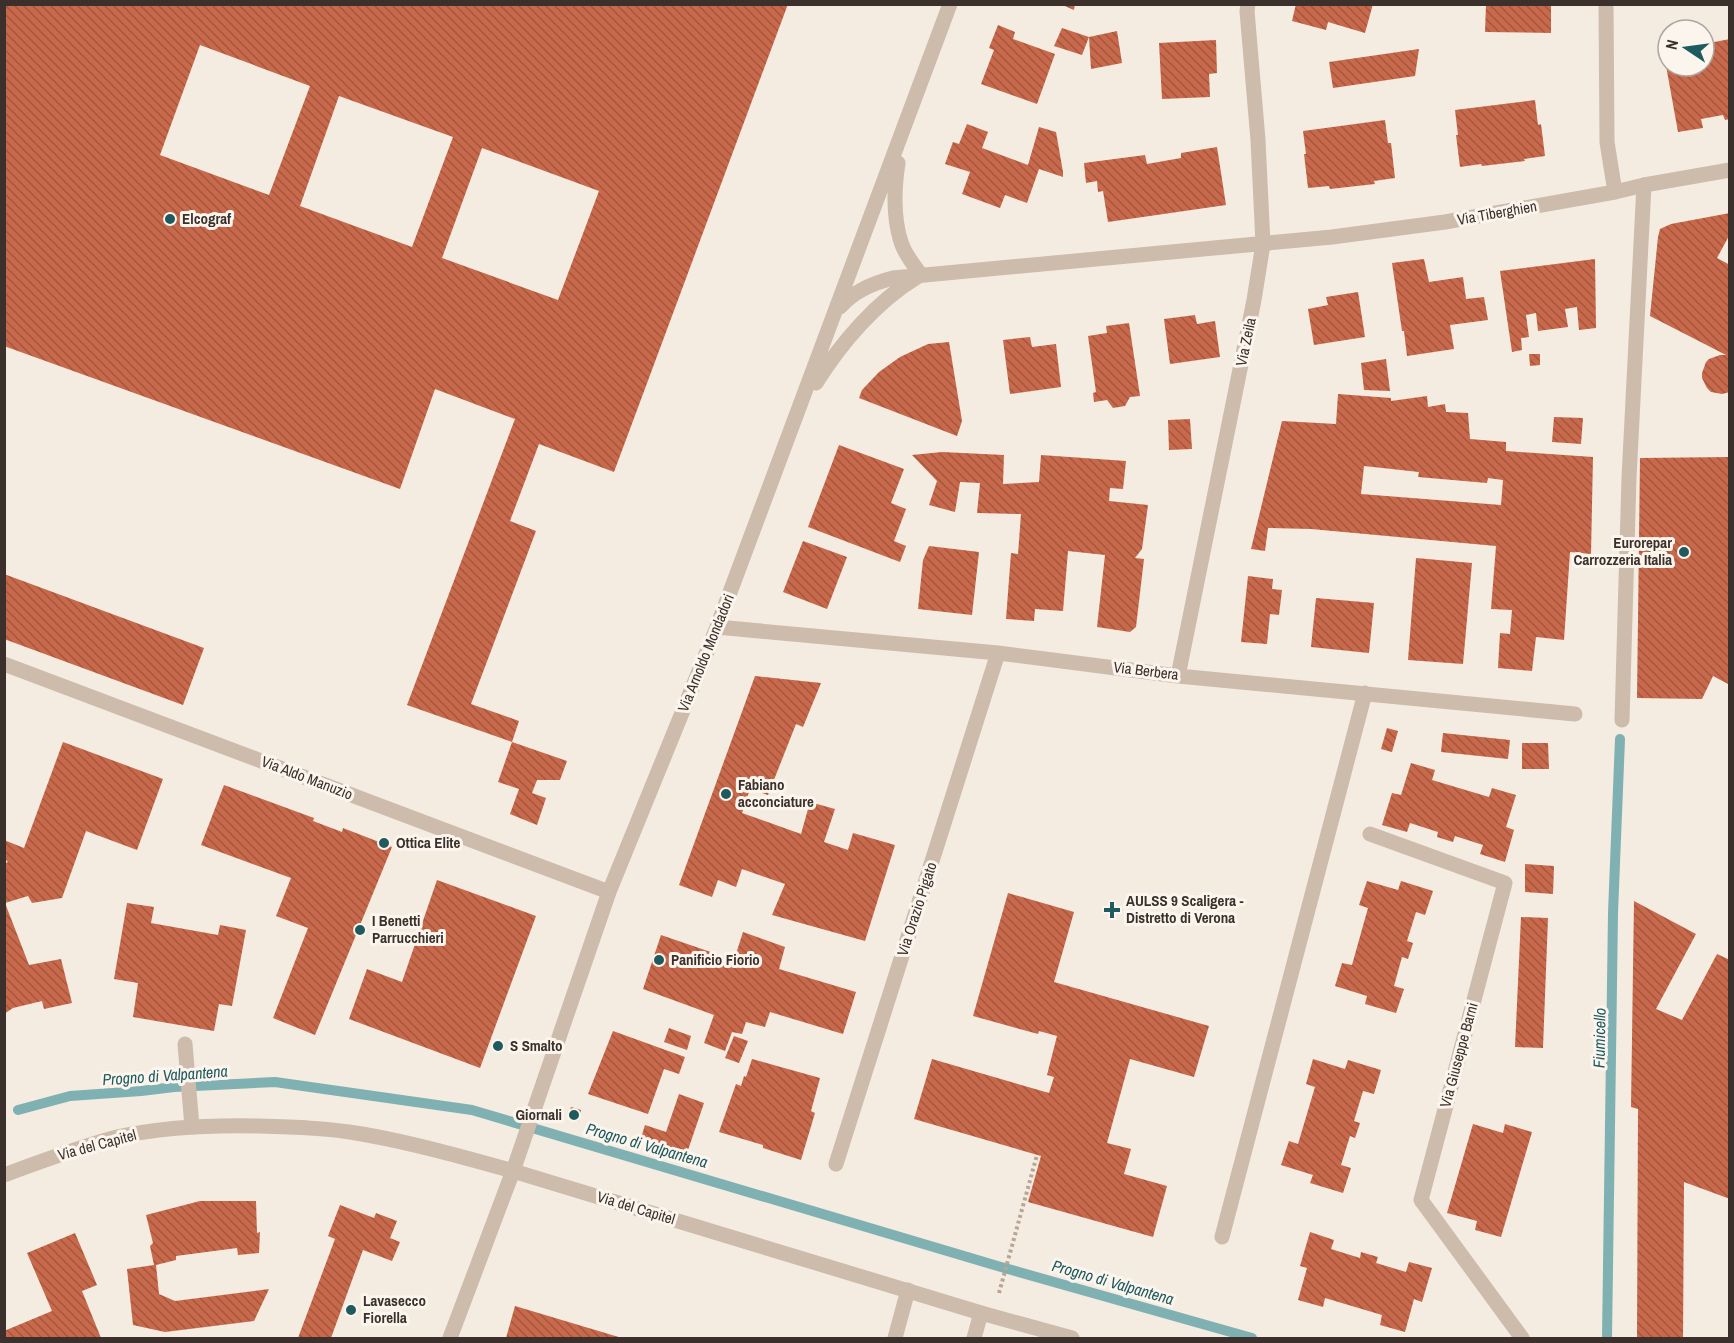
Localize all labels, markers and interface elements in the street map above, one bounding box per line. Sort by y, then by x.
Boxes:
north arrow [1656,18,1716,78]
text: N [1660,38,1683,52]
street label: Via Tiberghien [1455,195,1538,230]
place label: Elcograf [182,208,232,229]
marker: Elcograf [163,212,177,226]
street label: Via Zeila [1230,316,1261,368]
place label: Eurorepar Carrozzeria Italia [1574,532,1672,570]
marker: Eurorepar Carrozzeria Italia [1677,545,1691,559]
street label: Via Arnoldo Mondadori [672,591,739,715]
street label: Via Berbera [1112,656,1180,685]
street label: Via Aldo Manuzio [259,750,356,805]
place label: Fabiano acconciature [738,774,814,812]
marker: Fabiano acconciature [719,787,733,801]
place label: Ottica Elite [396,832,460,853]
marker: Ottica Elite [377,836,391,850]
street label: Via Orazio Pigato [891,859,942,958]
place label: AULSS 9 Scaligera - Distretto di Verona [1126,890,1244,928]
marker: AULSS 9 Scaligera - Distretto di Verona [1103,901,1121,919]
place label: I Benetti Parrucchieri [372,910,444,948]
marker: I Benetti Parrucchieri [353,923,367,937]
place label: Panificio Fiorio [671,949,760,970]
marker: Panificio Fiorio [652,953,666,967]
street label: Via Giuseppe Barni [1434,1000,1483,1110]
water label: Fiumicello [1587,1008,1611,1068]
place label: S Smalto [510,1035,563,1056]
marker: S Smalto [491,1039,505,1053]
water label: Progno di Valpantena [102,1060,228,1090]
place label: Giornali [516,1104,562,1125]
marker: Giornali [567,1108,581,1122]
water label: Progno di Valpantena [584,1117,710,1173]
street label: Via del Capitel [55,1124,138,1165]
street label: Via del Capitel [595,1186,678,1229]
water label: Progno di Valpantena [1050,1254,1176,1310]
place label: Lavasecco Fiorella [363,1290,426,1328]
marker: Lavasecco Fiorella [344,1303,358,1317]

